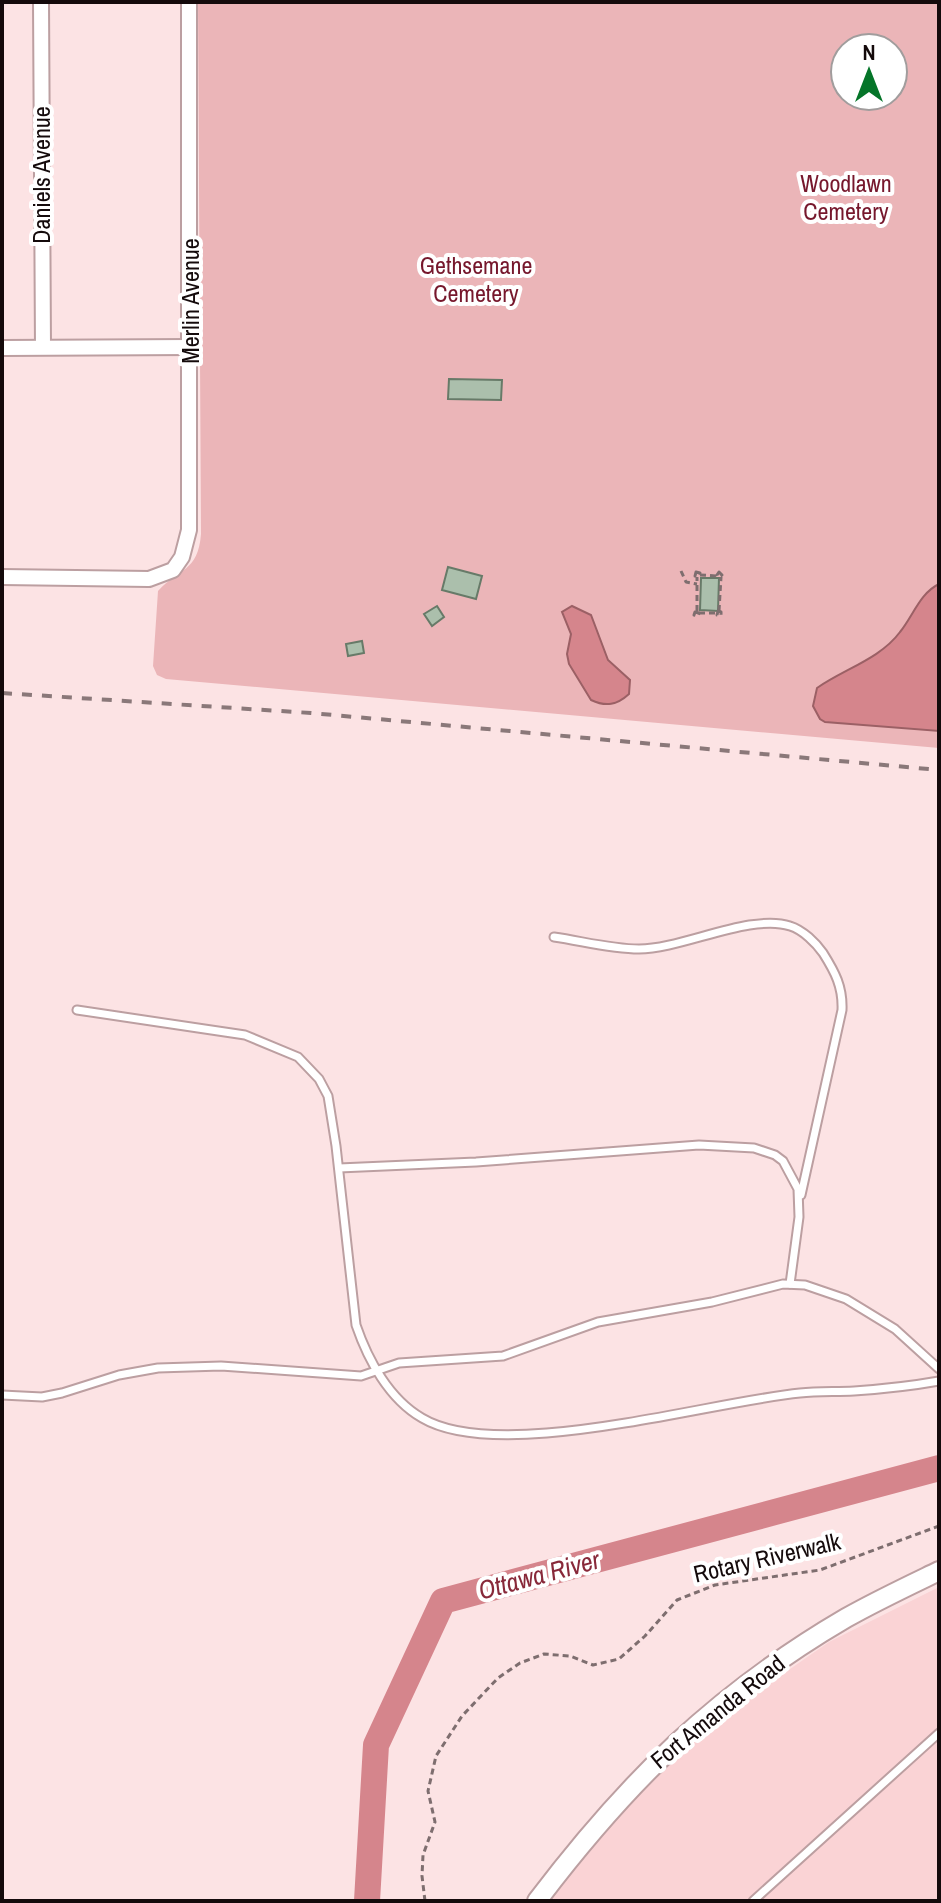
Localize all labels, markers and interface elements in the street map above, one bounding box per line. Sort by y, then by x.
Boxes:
north arrow [829,32,909,112]
text: N [862,37,876,67]
street label: Daniels Avenue [25,106,57,244]
park label: Woodlawn Cemetery [800,167,892,227]
street label: Merlin Avenue [174,238,206,364]
park label: Gethsemane Cemetery [420,249,532,309]
street label: Rotary Riverwalk [690,1525,844,1589]
water label: Ottawa River [474,1541,604,1608]
street label: Fort Amanda Road [643,1647,791,1775]

